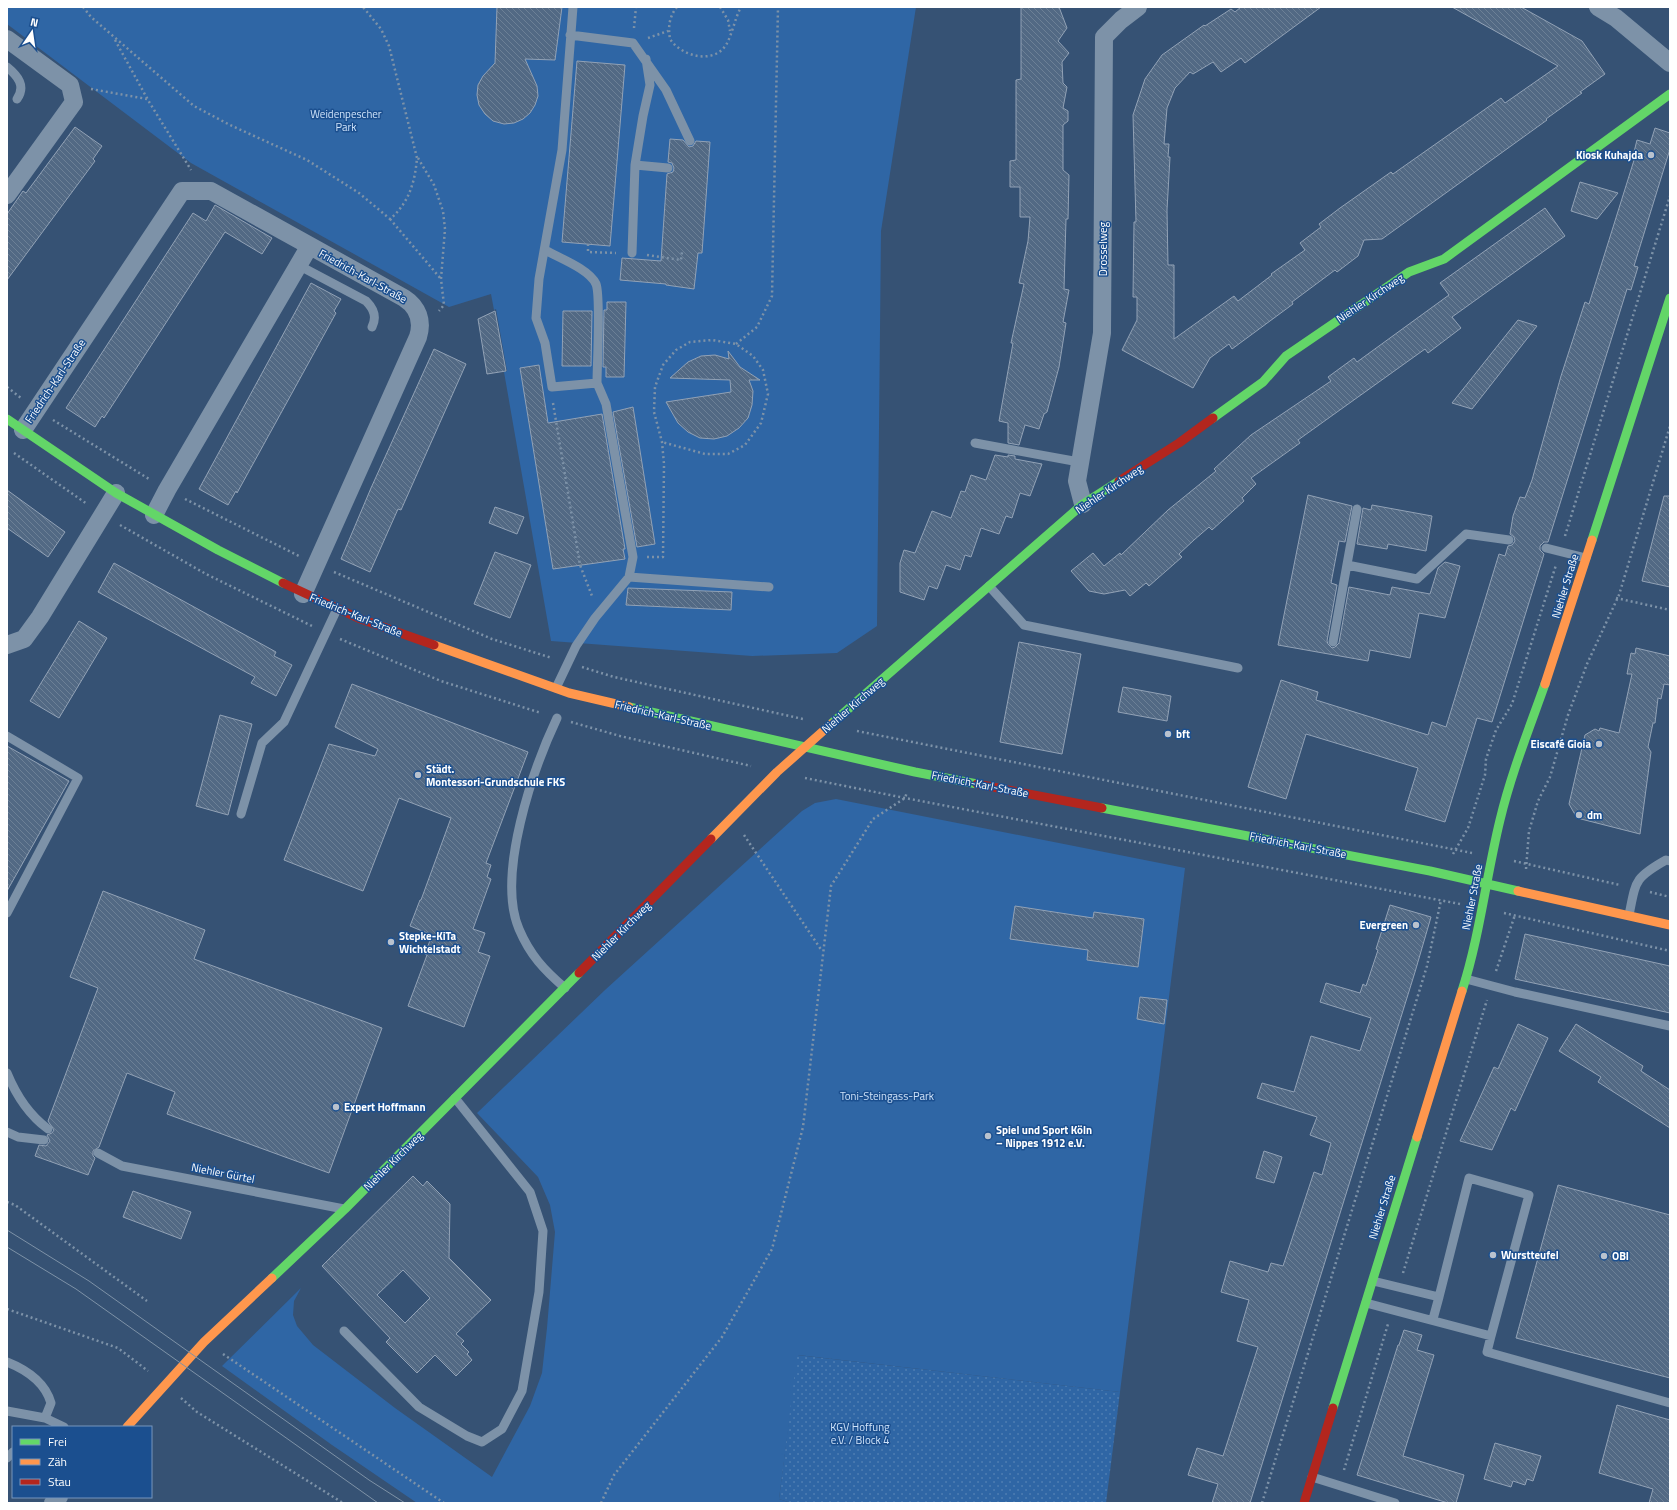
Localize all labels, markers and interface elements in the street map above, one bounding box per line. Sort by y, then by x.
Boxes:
north arrow [12,12,52,52]
text: N [29,14,40,31]
park label: Weidenpescher Park [310,106,382,135]
place label: Kiosk Kuhajda [1576,147,1643,163]
marker: Kiosk Kuhajda [1646,150,1656,160]
street label: Drosselweg [1095,221,1111,276]
street label: Friedrich-Karl-Straße [316,245,410,307]
street label: Niehler Kirchweg [1333,269,1407,326]
street label: Friedrich-Karl-Straße [21,335,89,426]
street label: Niehler Kirchweg [1072,460,1146,517]
street label: Niehler Straße [1548,551,1583,620]
street label: Friedrich-Karl-Straße [307,589,405,641]
street label: Niehler Kirchweg [818,673,888,737]
street label: Friedrich-Karl-Straße [613,696,713,734]
place label: bft [1176,726,1190,742]
marker: bft [1163,729,1173,739]
place label: Eiscafé Gioia [1531,736,1591,752]
marker: Eiscafé Gioia [1594,739,1604,749]
place label: Städt. Montessori-Grundschule FKS [426,761,565,790]
street label: Friedrich-Karl-Straße [930,767,1030,801]
marker: Städt. Montessori-Grundschule FKS [413,770,423,780]
place label: dm [1587,807,1602,823]
marker: dm [1574,810,1584,820]
street label: Friedrich-Karl-Straße [1248,828,1348,862]
street label: Niehler Straße [1458,862,1486,931]
street label: Niehler Kirchweg [588,897,655,964]
place label: Evergreen [1360,917,1408,933]
marker: Evergreen [1411,920,1421,930]
place label: Stepke-KiTa Wichtelstadt [399,928,461,957]
marker: Stepke-KiTa Wichtelstadt [386,937,396,947]
park label: Toni-Steingass-Park [840,1088,935,1104]
place label: Expert Hoffmann [344,1099,426,1115]
marker: Expert Hoffmann [331,1102,341,1112]
place label: Spiel und Sport Köln – Nippes 1912 e.V. [996,1122,1092,1151]
street label: Niehler Kirchweg [360,1127,427,1194]
marker: Spiel und Sport Köln – Nippes 1912 e.V. [983,1131,993,1141]
street label: Niehler Gürtel [190,1159,256,1187]
street label: Niehler Straße [1365,1172,1400,1241]
place label: Wurstteufel [1501,1247,1559,1263]
place label: OBI [1612,1248,1629,1264]
marker: Wurstteufel [1488,1250,1498,1260]
marker: OBI [1599,1251,1609,1261]
park label: KGV Hoffung e.V. / Block 4 [830,1419,890,1448]
legend [12,1426,152,1498]
text: Frei [48,1432,67,1451]
text: Zäh [48,1452,67,1471]
text: Stau [48,1472,71,1491]

